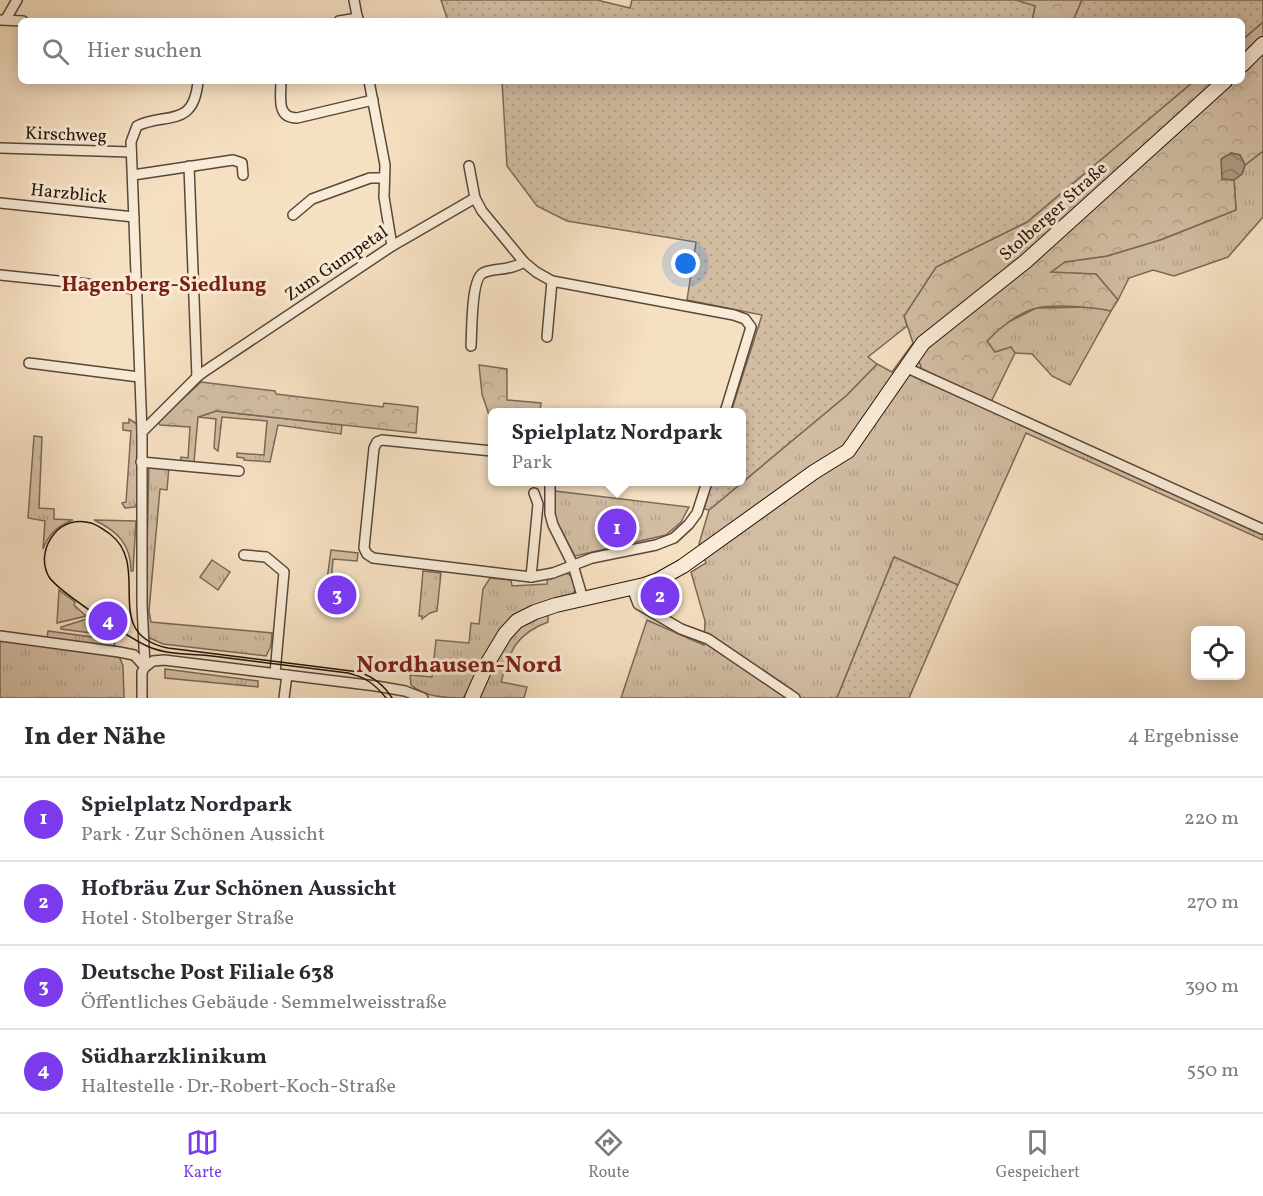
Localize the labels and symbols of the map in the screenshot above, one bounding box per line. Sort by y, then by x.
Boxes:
street label: Kirschweg [25,122,107,149]
street label: Stolberger Straße [994,157,1114,267]
street label: Harzblick [29,178,109,211]
street label: Zum Gumpetal [280,220,393,308]
your location [671,249,700,278]
district label: Hagenberg-Siedlung [61,271,267,300]
pin: 1 [598,506,636,550]
pin: 3 [318,572,356,618]
pin: 2 [640,574,680,618]
pin: 4 [88,598,128,644]
district label: Nordhausen-Nord [356,649,562,683]

